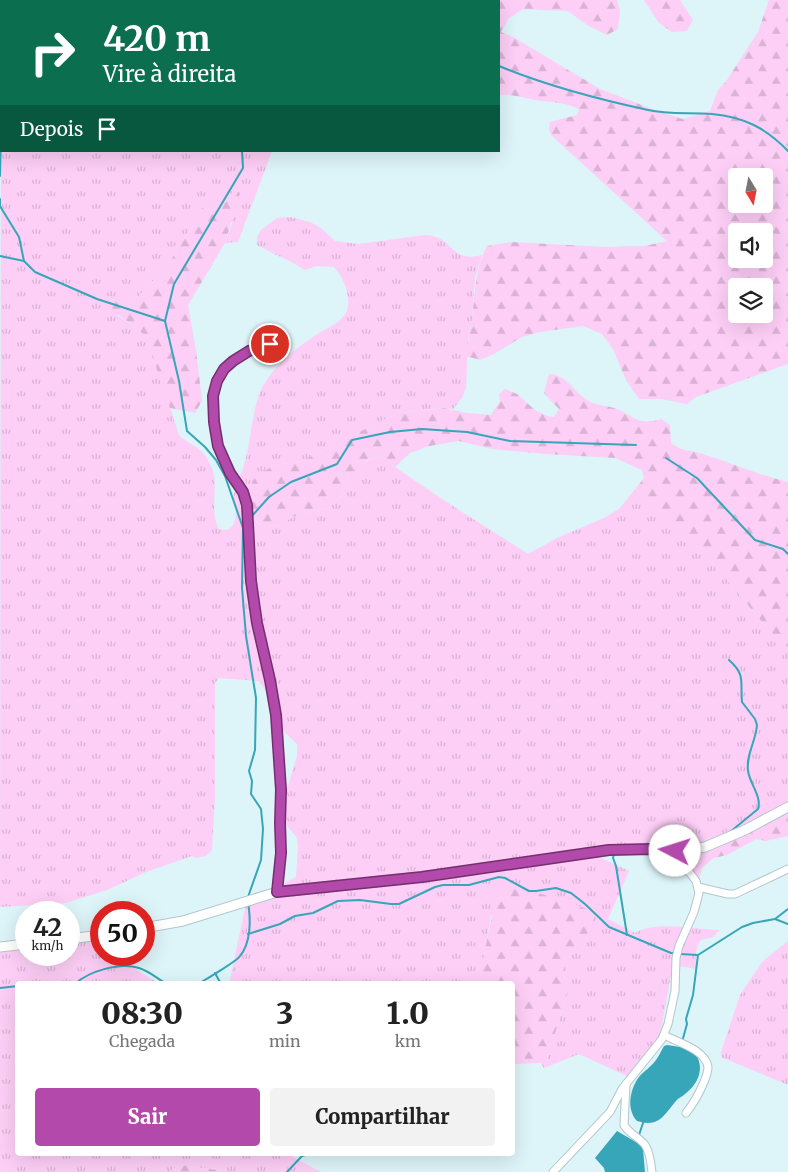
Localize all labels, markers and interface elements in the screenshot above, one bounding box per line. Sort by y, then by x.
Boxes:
text: 420 m [103,17,211,61]
icon: right [20,20,85,85]
text: Vire à direita [103,60,236,88]
icon: arrive [93,115,121,143]
text: Depois [20,117,83,141]
north arrow [728,168,772,212]
map controls [728,168,773,323]
button: sound [728,223,773,268]
button: layers [728,278,773,323]
pin [249,323,291,365]
icon: arrive [256,330,284,358]
position arrow [648,824,700,876]
speed limit sign: 50 [90,901,155,966]
text: 42 [33,911,62,943]
text: km/h [32,938,63,953]
text: 08:30 [101,994,183,1032]
text: 3 [276,994,293,1032]
text: 1.0 [387,994,429,1032]
text: Chegada [109,1031,175,1051]
text: min [269,1031,301,1051]
text: km [395,1031,421,1051]
button: Sair [35,1088,260,1146]
button: Compartilhar [270,1088,495,1146]

